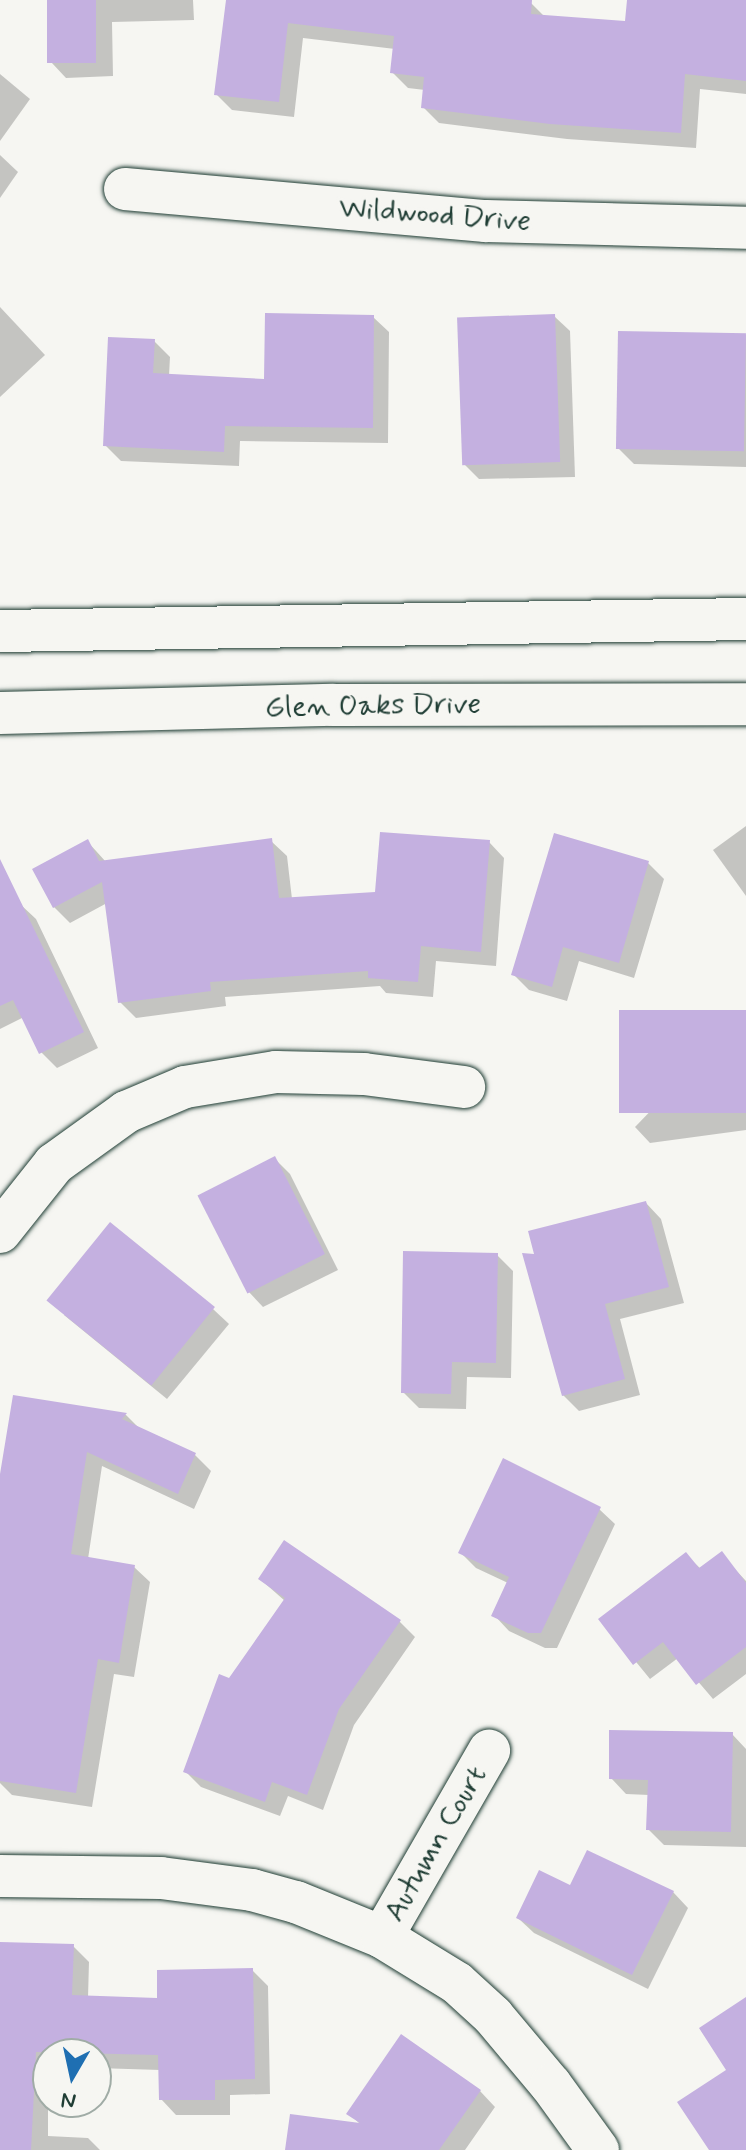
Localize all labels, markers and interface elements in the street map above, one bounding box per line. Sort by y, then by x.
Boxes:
street label: Wildwood Drive [339,190,531,240]
street label: Glen Oaks Drive [267,686,479,726]
street label: Autumn Court [375,1757,497,1931]
north arrow [32,2038,112,2118]
text: N [59,2085,78,2115]

